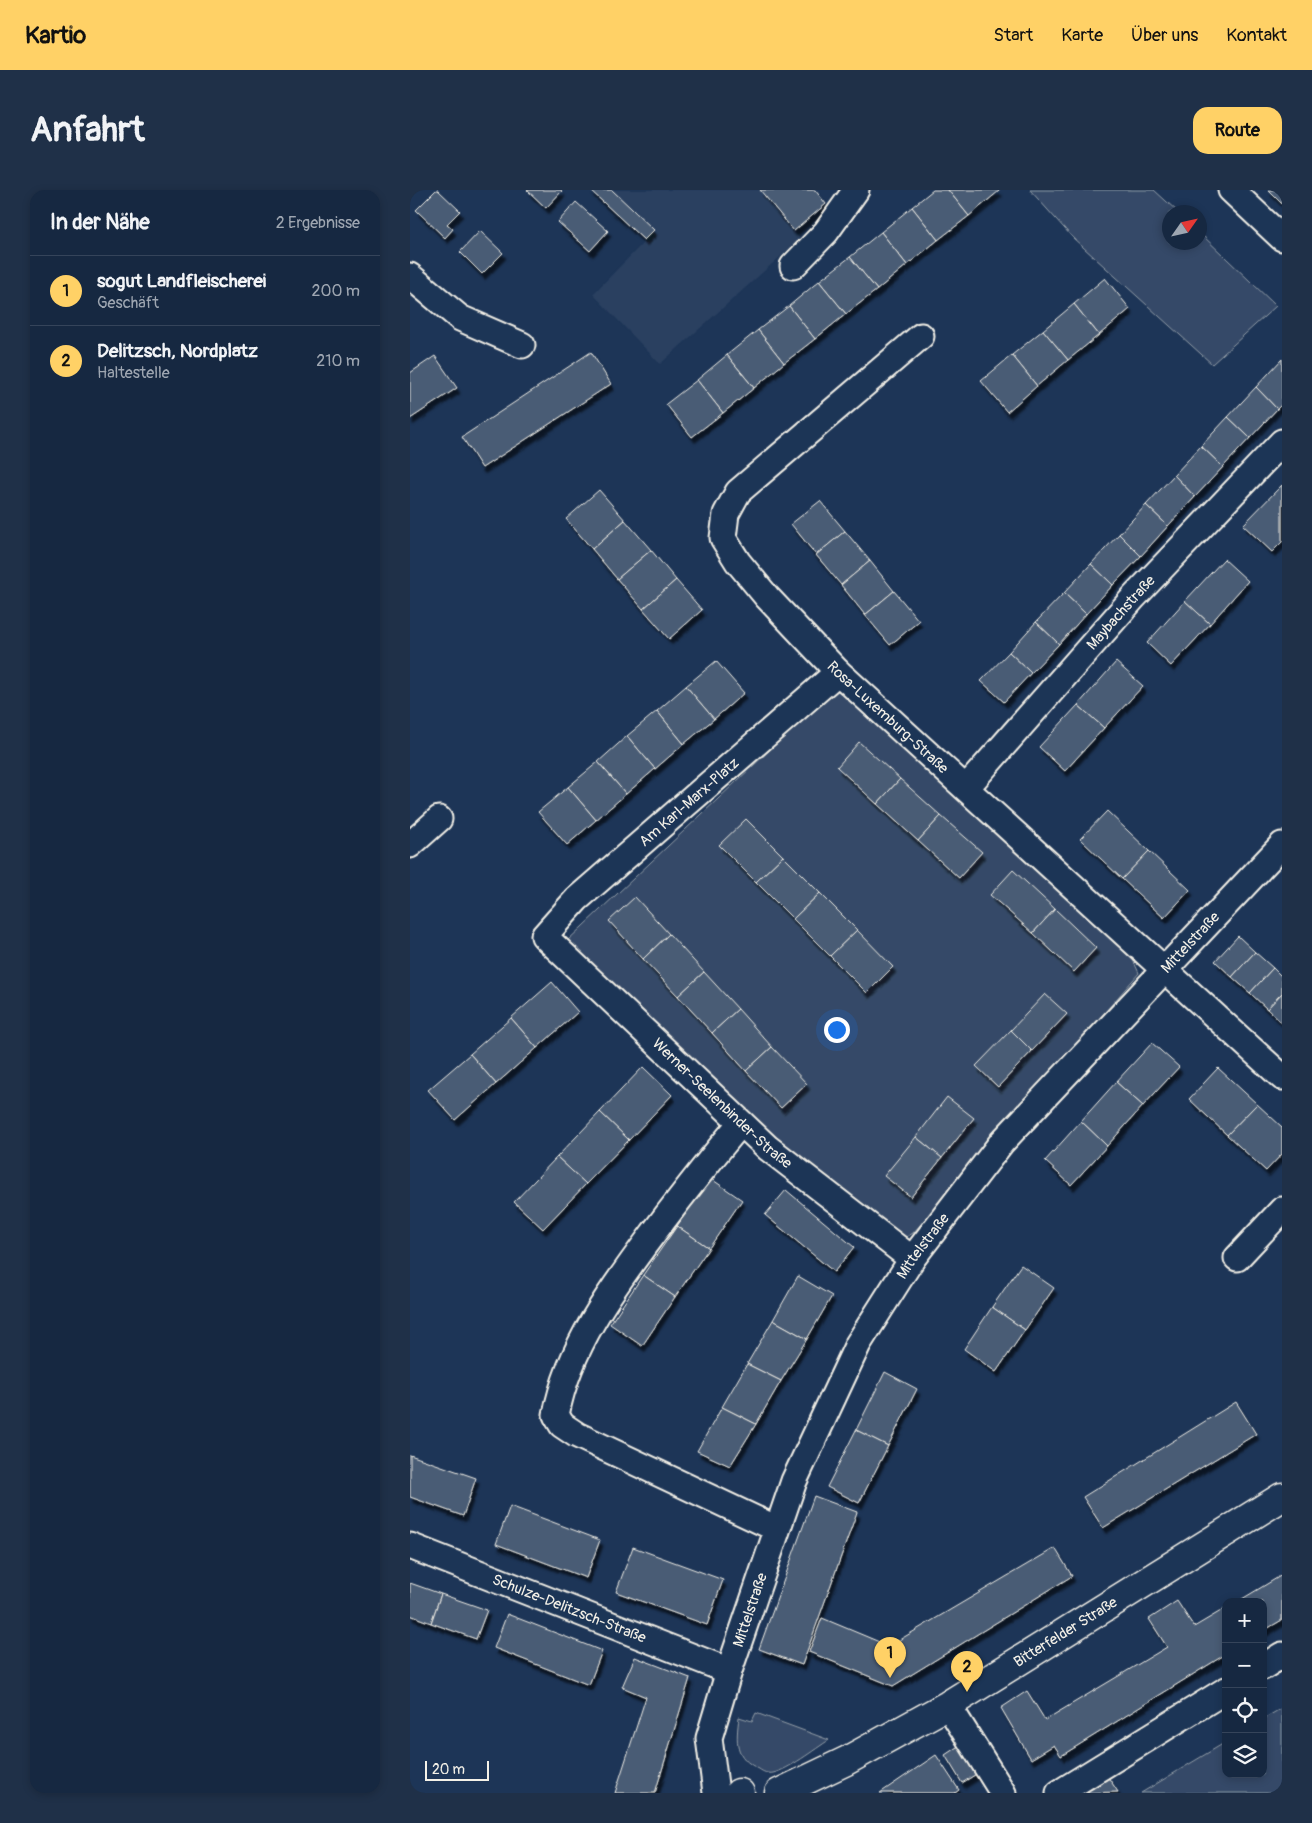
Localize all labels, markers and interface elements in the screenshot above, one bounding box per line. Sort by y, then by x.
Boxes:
text: Kartio [25,21,86,50]
text: Start [993,24,1033,47]
text: Karte [1061,24,1103,47]
text: Über uns [1131,24,1198,47]
text: Kontakt [1226,24,1287,47]
button: Route [1193,107,1282,154]
text: Anfahrt [30,108,145,152]
north arrow [1162,205,1207,250]
text: In der Nähe [50,209,150,236]
text: 2 Ergebnisse [276,213,360,233]
text: sogut Landfleischerei [97,269,266,293]
text: 1 [63,281,69,301]
text: 200 m [312,281,360,301]
text: Geschäft [97,293,159,313]
text: Delitzsch, Nordplatz [97,339,258,363]
text: 2 [62,351,70,371]
text: 210 m [316,351,360,371]
text: Haltestelle [97,363,170,383]
street label: Maybachstraße [1083,571,1160,654]
street label: Rosa-Luxemburg-Straße [823,657,953,778]
street label: Am Karl-Marx-Platz [635,754,743,851]
street label: Mittelstraße [1157,908,1224,977]
your location [824,1017,850,1043]
street label: Werner-Seelenbinder-Straße [648,1034,796,1173]
street label: Mittelstraße [893,1209,954,1283]
street label: Schulze-Delitzsch-Straße [489,1570,649,1648]
street label: Mittelstraße [729,1570,772,1650]
street label: Bitterfelder Straße [1010,1593,1122,1672]
map controls [1222,1598,1267,1778]
button: + [1222,1598,1267,1643]
pin: 1 [874,1637,906,1678]
button: − [1222,1643,1267,1688]
pin: 2 [951,1651,983,1692]
button: locate [1222,1688,1267,1733]
button: layers [1222,1733,1267,1778]
scale bar [425,1758,489,1781]
text: 20 m [432,1761,465,1778]

